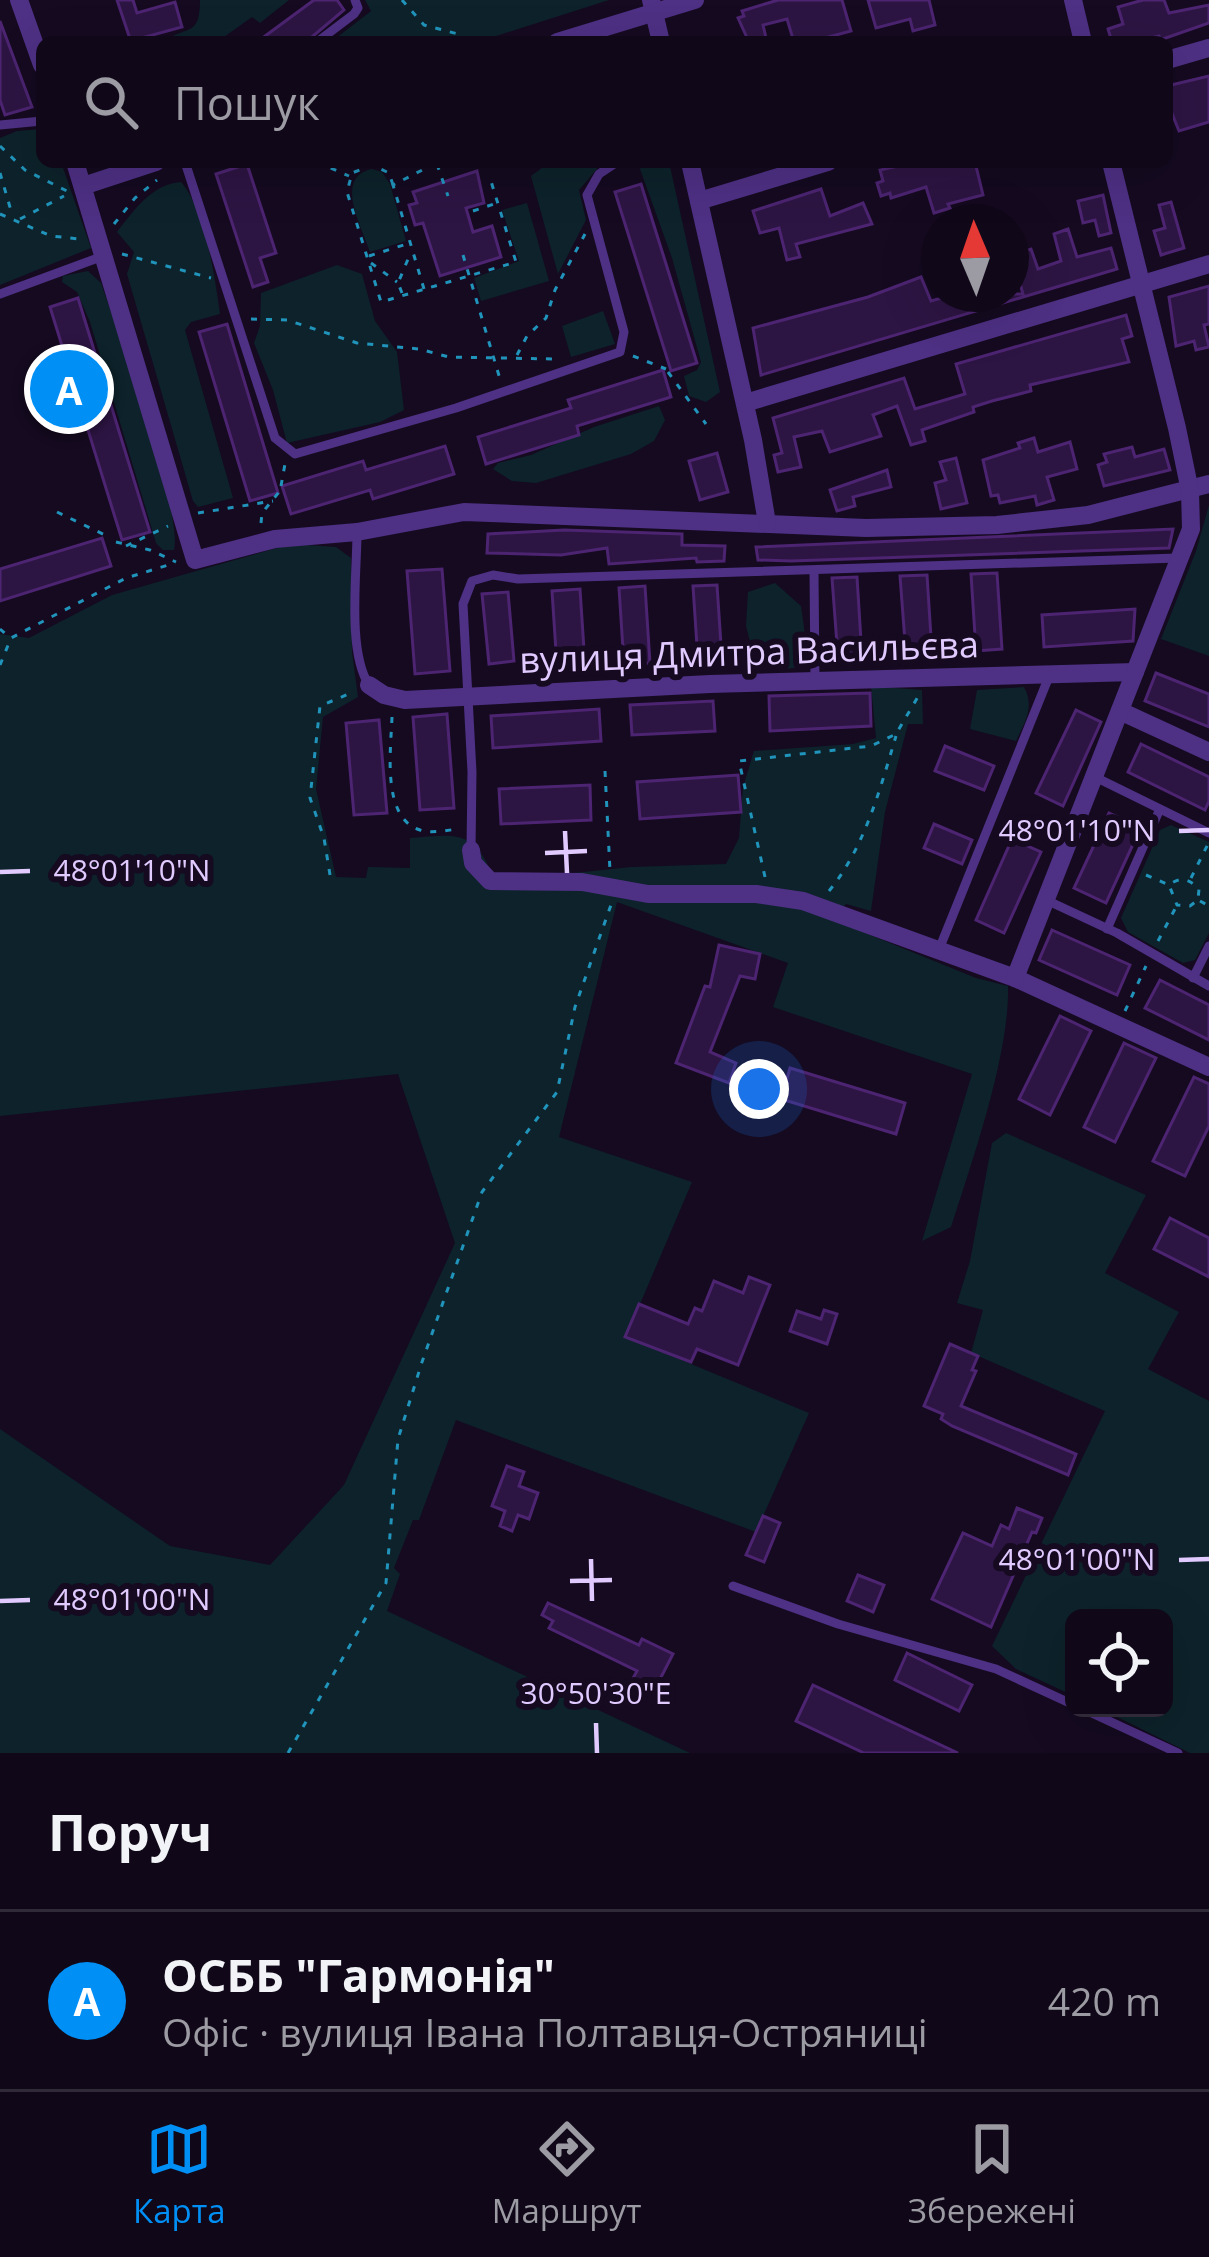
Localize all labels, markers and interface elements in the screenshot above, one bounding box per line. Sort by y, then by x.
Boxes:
search box [36,36,1173,168]
icon: search [78,69,144,135]
text: Пошук [174,72,320,133]
north arrow [921,204,1029,312]
pin: A [30,344,108,434]
street label: вулиця Дмитра Васильєва [518,619,980,684]
text: 48°01'10"N [999,809,1155,850]
text: 48°01'10"N [54,849,210,890]
your location [729,1059,789,1119]
text: 48°01'00"N [999,1538,1155,1579]
text: 48°01'00"N [54,1578,210,1619]
map controls [1065,1609,1173,1717]
button: locate [1065,1609,1173,1717]
text: 30°50'30"E [521,1672,671,1713]
text: Поруч [48,1796,212,1866]
text: ОСББ "Гармонія" [162,1944,555,2005]
text: A [74,1974,100,2027]
text: 420 m [1048,1974,1161,2027]
text: Офіс · вулиця Івана Полтавця-Остряниці [162,2005,928,2058]
tab: Карта [133,2116,226,2233]
tab: Маршрут [492,2116,642,2233]
tab: Збережені [908,2116,1076,2233]

